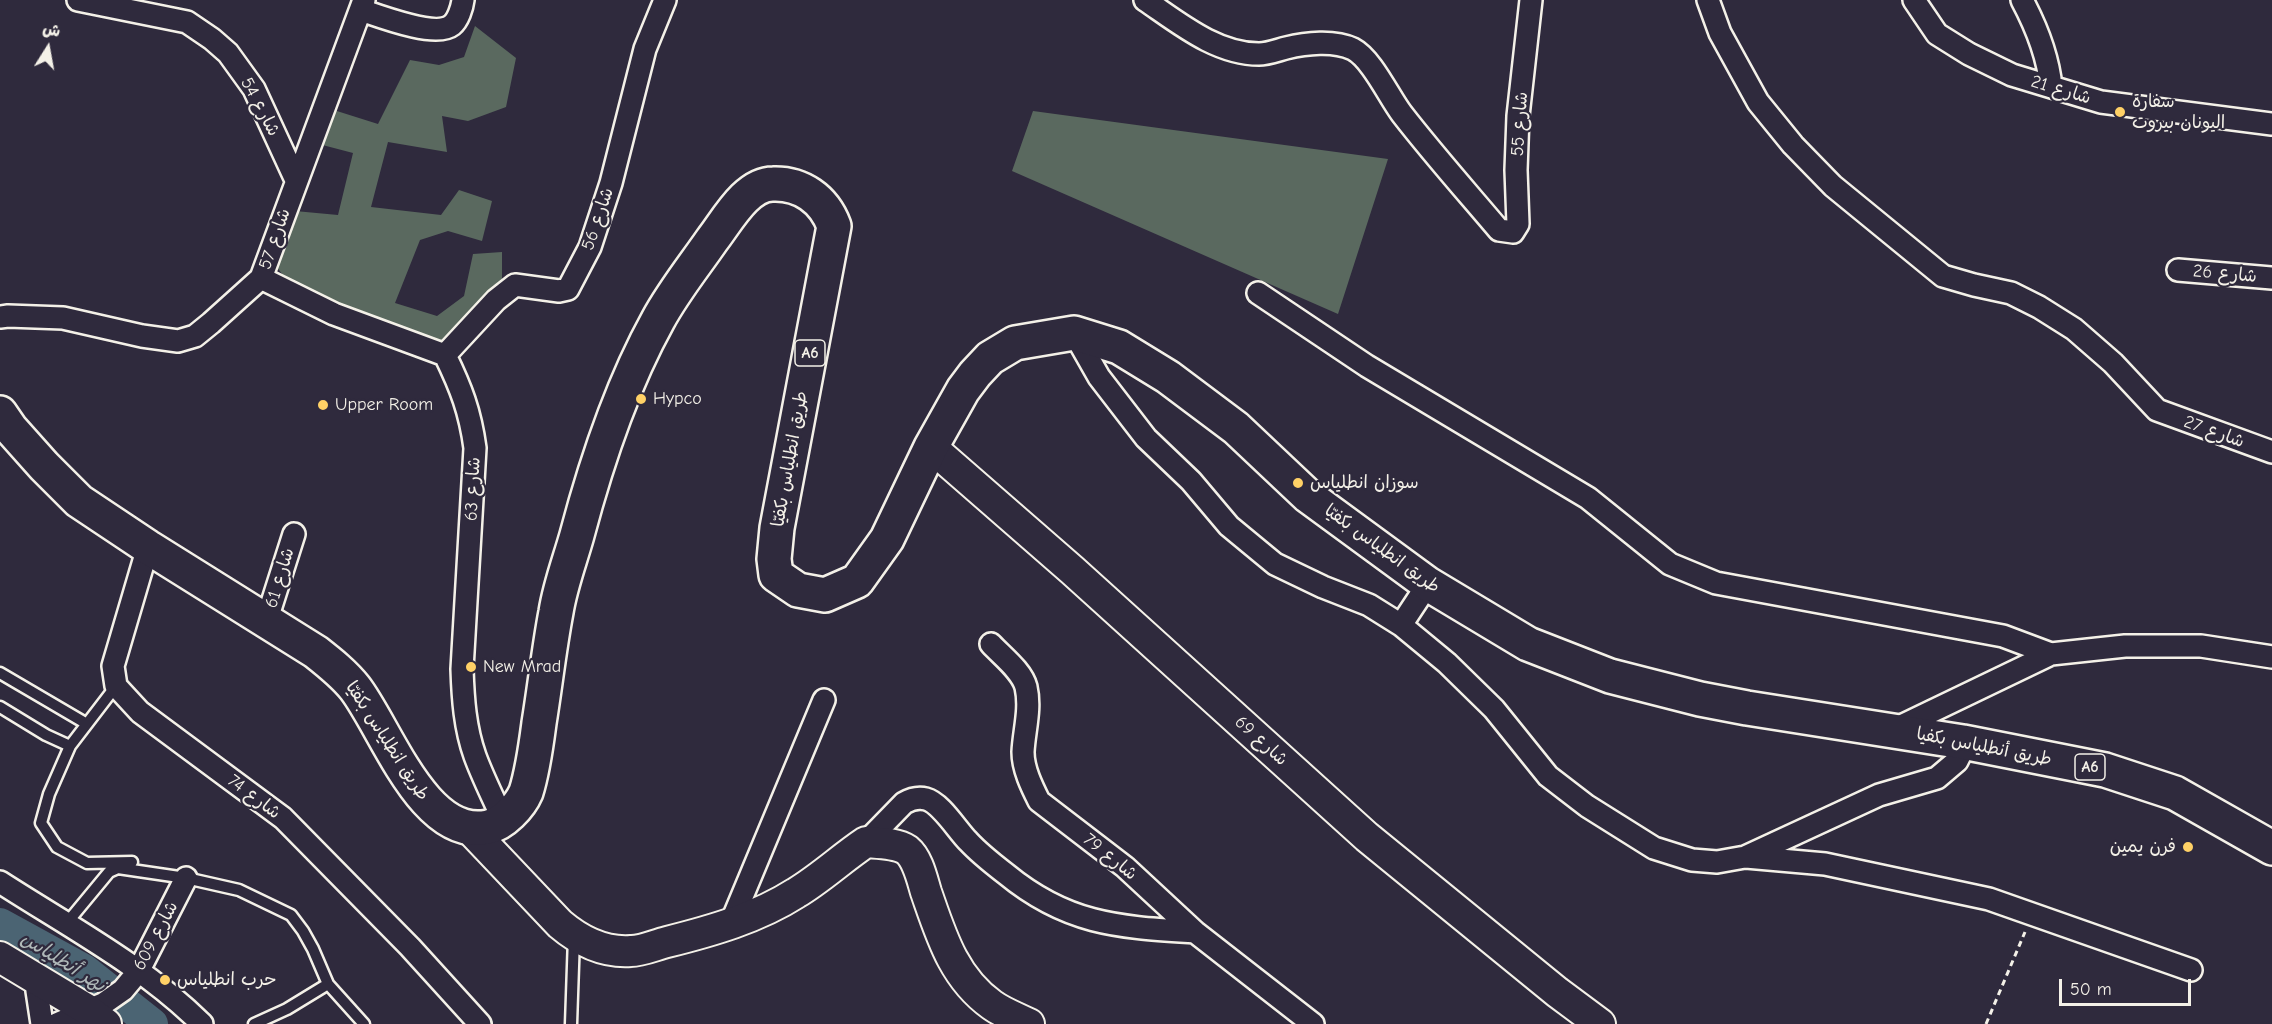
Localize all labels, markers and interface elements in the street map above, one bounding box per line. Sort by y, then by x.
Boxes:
north arrow [18,18,78,78]
text: ش [41,20,62,41]
street label: شارع 21 [2028,71,2094,109]
street label: شارع 54 [236,74,284,140]
street label: شارع 55 [1507,91,1533,157]
place label: سفارة اليونان بيروت [2132,91,2225,134]
marker: سفارة اليونان بيروت [2113,105,2127,119]
street label: شارع 56 [577,185,619,253]
street label: شارع 57 [254,206,296,272]
street label: شارع 26 [2192,260,2258,288]
road number: A6 [795,340,825,366]
place label: Hypco [653,388,702,410]
street label: طريق انطلياس بكفيّا [767,389,813,529]
marker: Hypco [634,392,648,406]
place label: Upper Room [335,394,433,416]
marker: Upper Room [316,398,330,412]
street label: شارع 27 [2181,411,2247,453]
street label: شارع 63 [461,457,485,521]
place label: سوزان انطلياس [1310,472,1419,494]
marker: سوزان انطلياس [1291,476,1305,490]
street label: طريق انطلياس بكفيّا [1320,500,1444,598]
street label: شارع 61 [261,545,299,611]
place label: New Mrad [483,656,561,678]
marker: New Mrad [464,660,478,674]
street label: طريق انطلياس بكفيّا [340,677,434,805]
street label: شارع 69 [1230,711,1292,771]
street label: طريق أنطلياس بكفيا [1914,723,2054,771]
road number: A6 [2075,754,2105,780]
street label: شارع 74 [223,770,285,824]
street label: شارع 79 [1079,829,1141,885]
place label: فرن يمين [2110,836,2176,858]
marker: فرن يمين [2181,840,2195,854]
street label: شارع 609 [129,898,183,974]
water label: نهر أنطلياس [16,926,110,998]
scale bar [2062,967,2194,1005]
place label: حرب انطلياس [177,969,277,991]
marker: حرب انطلياس [158,973,172,987]
text: 50 m [2070,979,2112,1000]

